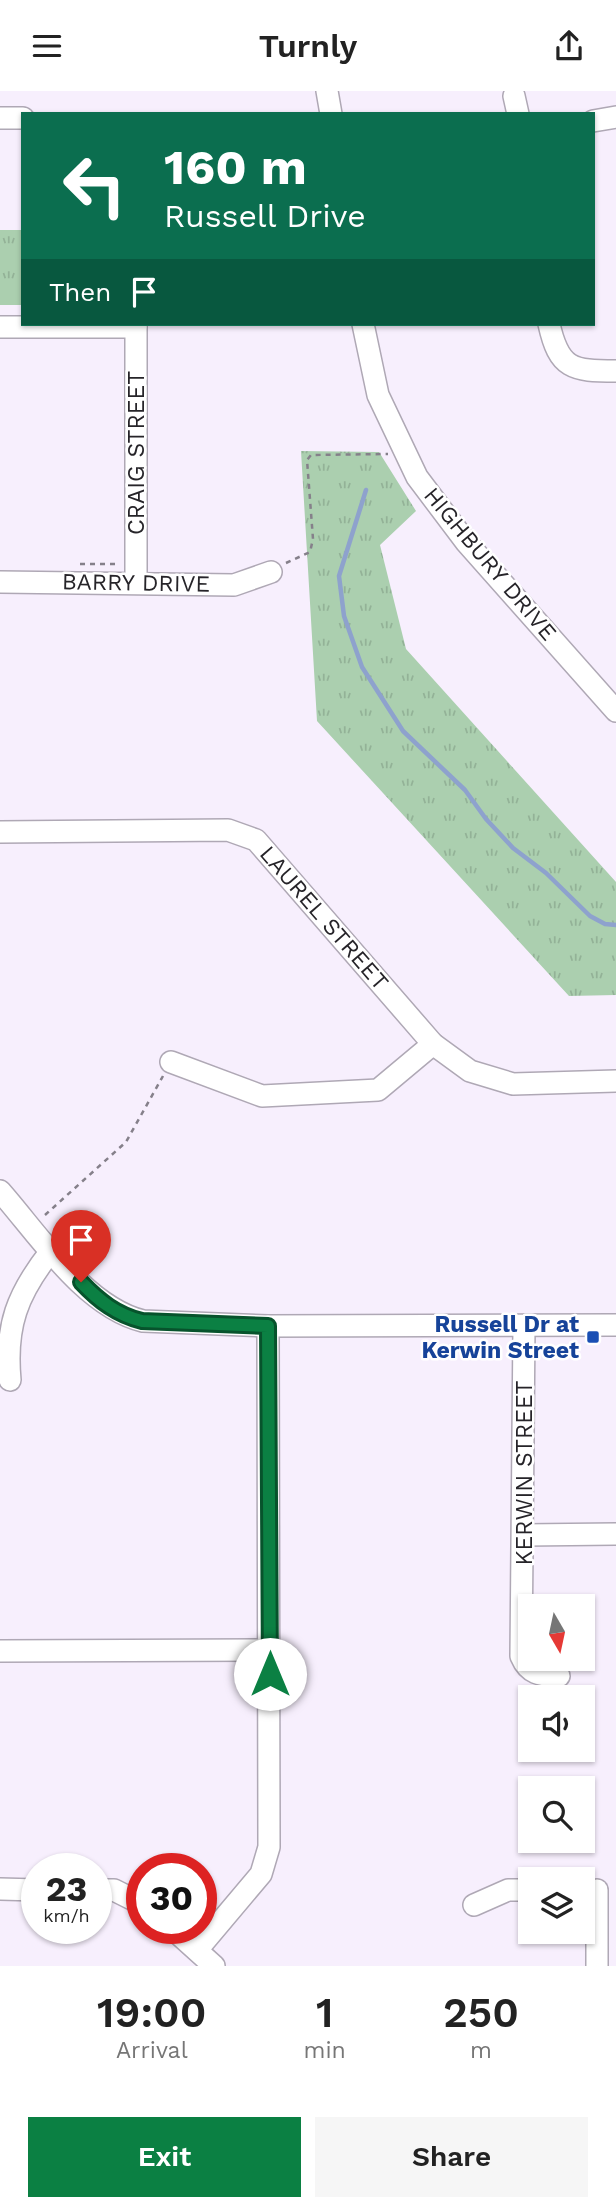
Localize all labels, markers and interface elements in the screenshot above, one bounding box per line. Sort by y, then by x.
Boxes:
icon: menu [28,27,66,65]
text: Turnly [259,27,357,65]
icon: share [550,27,588,65]
text: 160 m [164,138,307,196]
icon: left [49,140,140,231]
text: Russell Drive [164,197,366,235]
icon: arrive [125,273,163,311]
text: Then [49,277,111,307]
street label: CRAIG STREET [123,371,150,535]
street label: HIGHBURY DRIVE [418,482,562,646]
street label: BARRY DRIVE [62,568,210,598]
street label: LAUREL STREET [254,840,394,996]
pin [51,1210,111,1282]
icon: arrive [62,1221,100,1259]
place label: Russell Dr at Kerwin Street [421,1311,579,1364]
marker: Russell Dr at Kerwin Street [585,1329,601,1345]
street label: KERWIN STREET [511,1380,538,1566]
north arrow [518,1594,595,1671]
map controls [518,1594,595,1944]
position arrow [233,1637,307,1711]
button: sound [518,1685,595,1762]
button: search [518,1776,595,1853]
speed limit sign: 30 [126,1853,217,1944]
button: layers [518,1867,595,1944]
text: 23 [46,1868,87,1910]
text: km/h [43,1905,90,1926]
text: 19:00 [97,1988,207,2037]
text: 1 [316,1988,333,2037]
text: 250 [443,1988,519,2037]
text: Arrival [116,2037,188,2064]
text: min [304,2037,346,2064]
text: m [470,2037,492,2064]
button: Exit [28,2117,301,2197]
button: Share [315,2117,588,2197]

